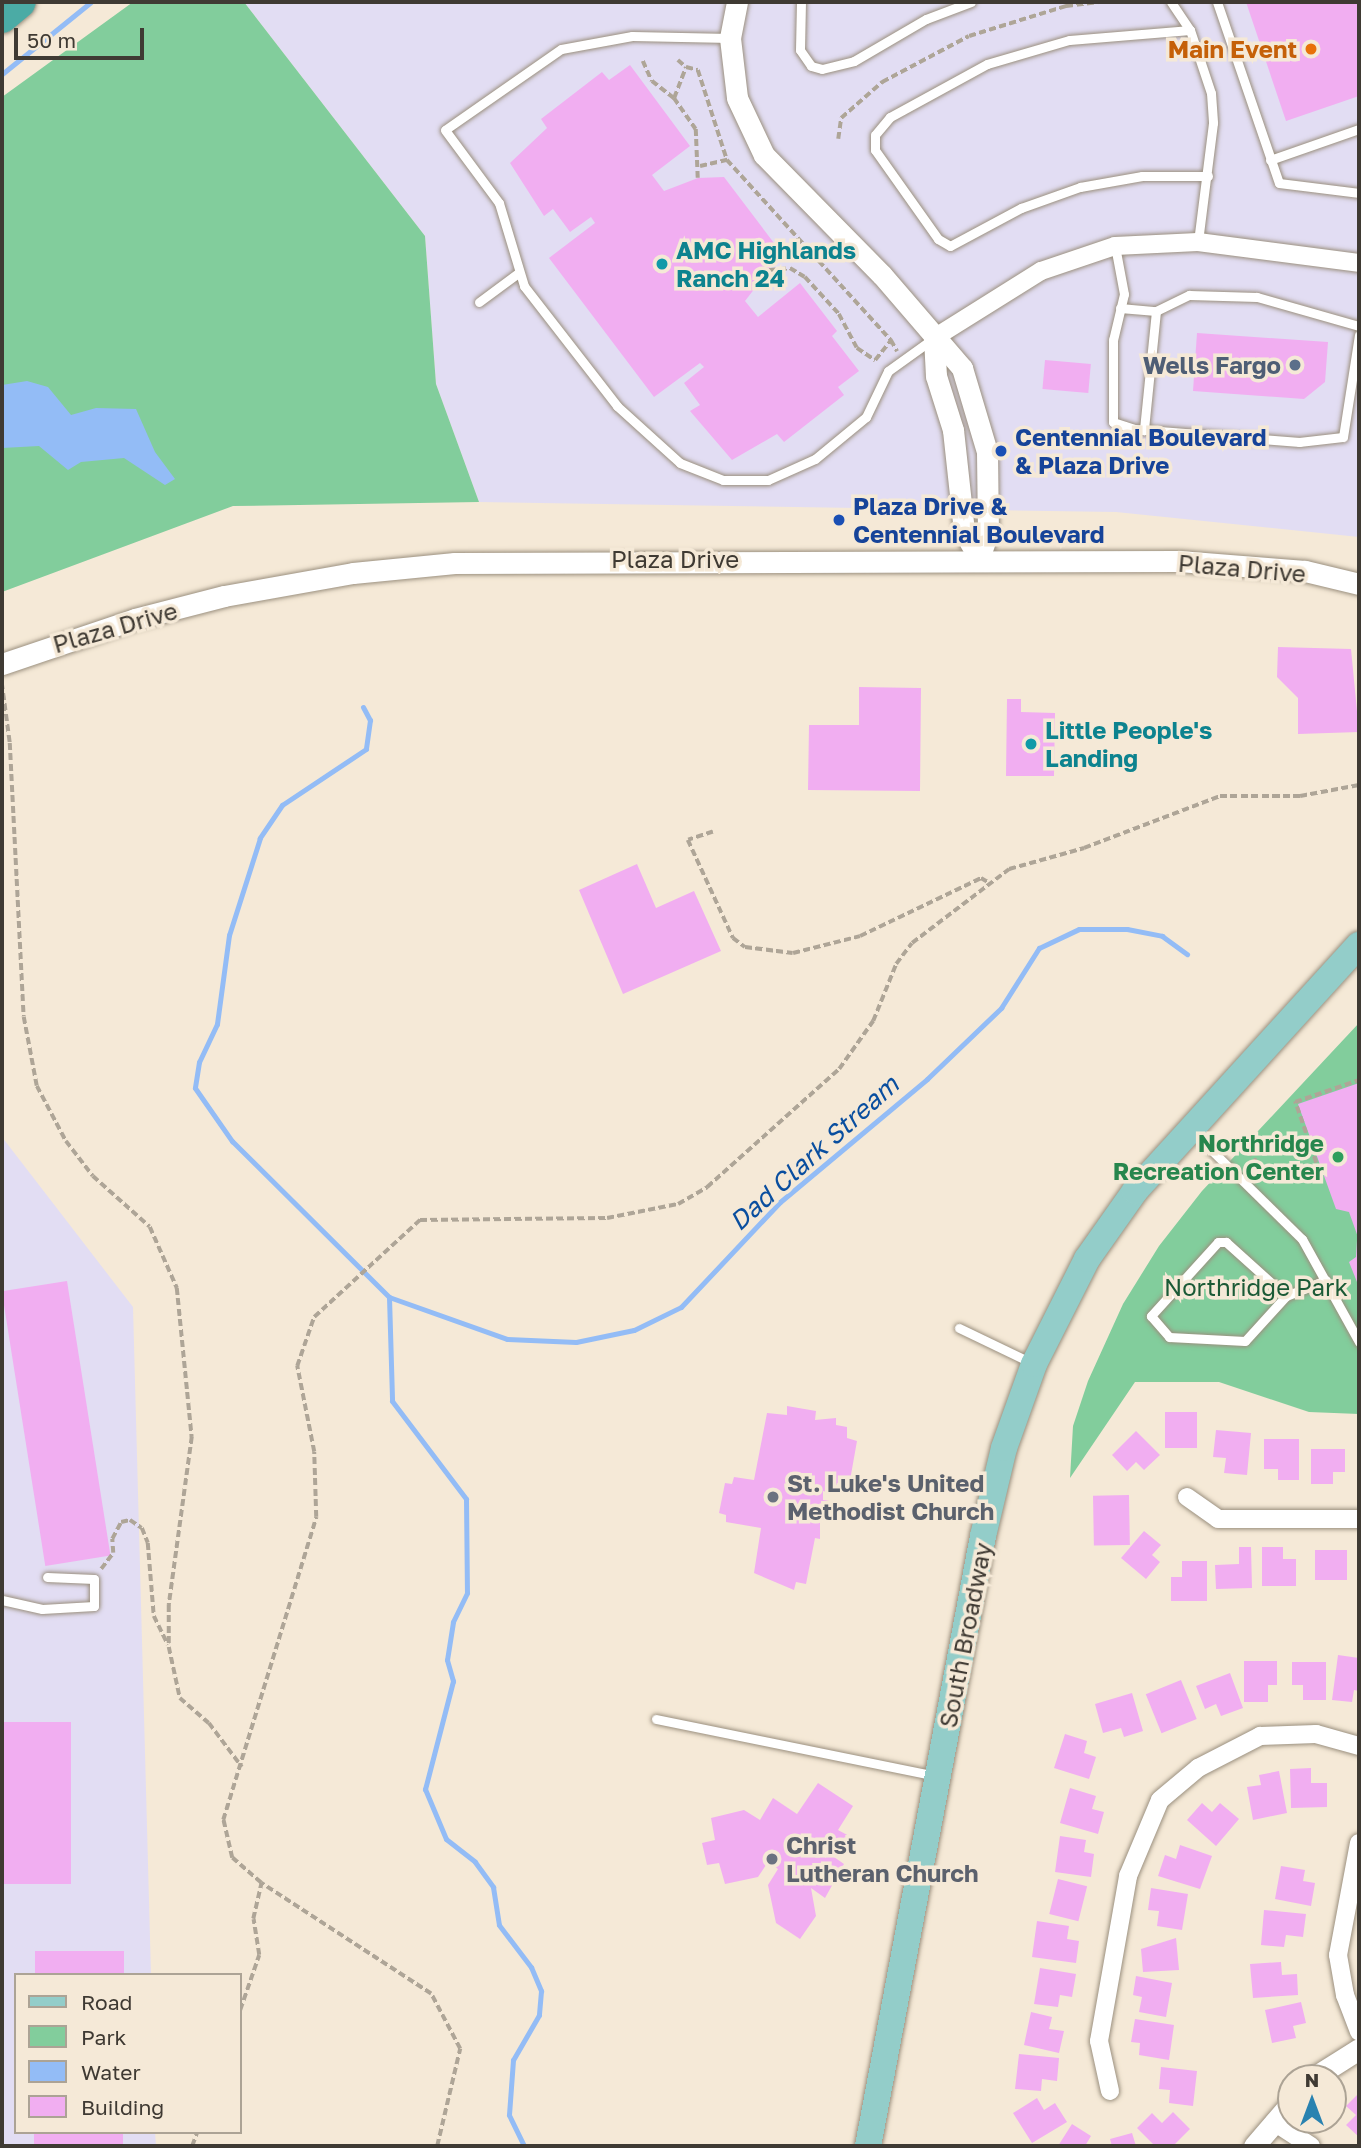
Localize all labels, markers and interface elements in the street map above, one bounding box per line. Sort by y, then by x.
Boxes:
scale bar [18,14,147,58]
text: 50 m [27,27,76,53]
place label: Main Event [1168,35,1297,63]
marker: Main Event [1303,41,1319,57]
place label: AMC Highlands Ranch 24 [676,236,856,292]
marker: AMC Highlands Ranch 24 [654,256,670,272]
place label: Wells Fargo [1143,351,1281,379]
marker: Wells Fargo [1287,357,1303,373]
place label: Centennial Boulevard & Plaza Drive [1015,423,1266,479]
marker: Centennial Boulevard & Plaza Drive [993,443,1009,459]
place label: Plaza Drive & Centennial Boulevard [853,492,1104,548]
marker: Plaza Drive & Centennial Boulevard [831,512,847,528]
street label: Plaza Drive [611,545,739,573]
street label: Plaza Drive [1177,548,1307,588]
street label: Plaza Drive [49,595,181,659]
place label: Little People's Landing [1045,716,1213,772]
marker: Little People's Landing [1023,736,1039,752]
water label: Dad Clark Stream [723,1069,905,1237]
place label: Northridge Recreation Center [1113,1129,1324,1185]
marker: Northridge Recreation Center [1330,1149,1346,1165]
park label: Northridge Park [1164,1273,1348,1301]
place label: St. Luke's United Methodist Church [787,1469,994,1525]
marker: St. Luke's United Methodist Church [765,1489,781,1505]
street label: South Broadway [933,1540,997,1730]
place label: Christ Lutheran Church [786,1831,979,1887]
marker: Christ Lutheran Church [764,1851,780,1867]
legend [14,1973,242,2134]
text: Road [81,1989,132,2015]
text: Park [81,2024,126,2050]
text: Water [81,2059,141,2085]
north arrow [1277,2064,1347,2134]
text: N [1305,2068,1319,2091]
text: Building [81,2094,164,2120]

